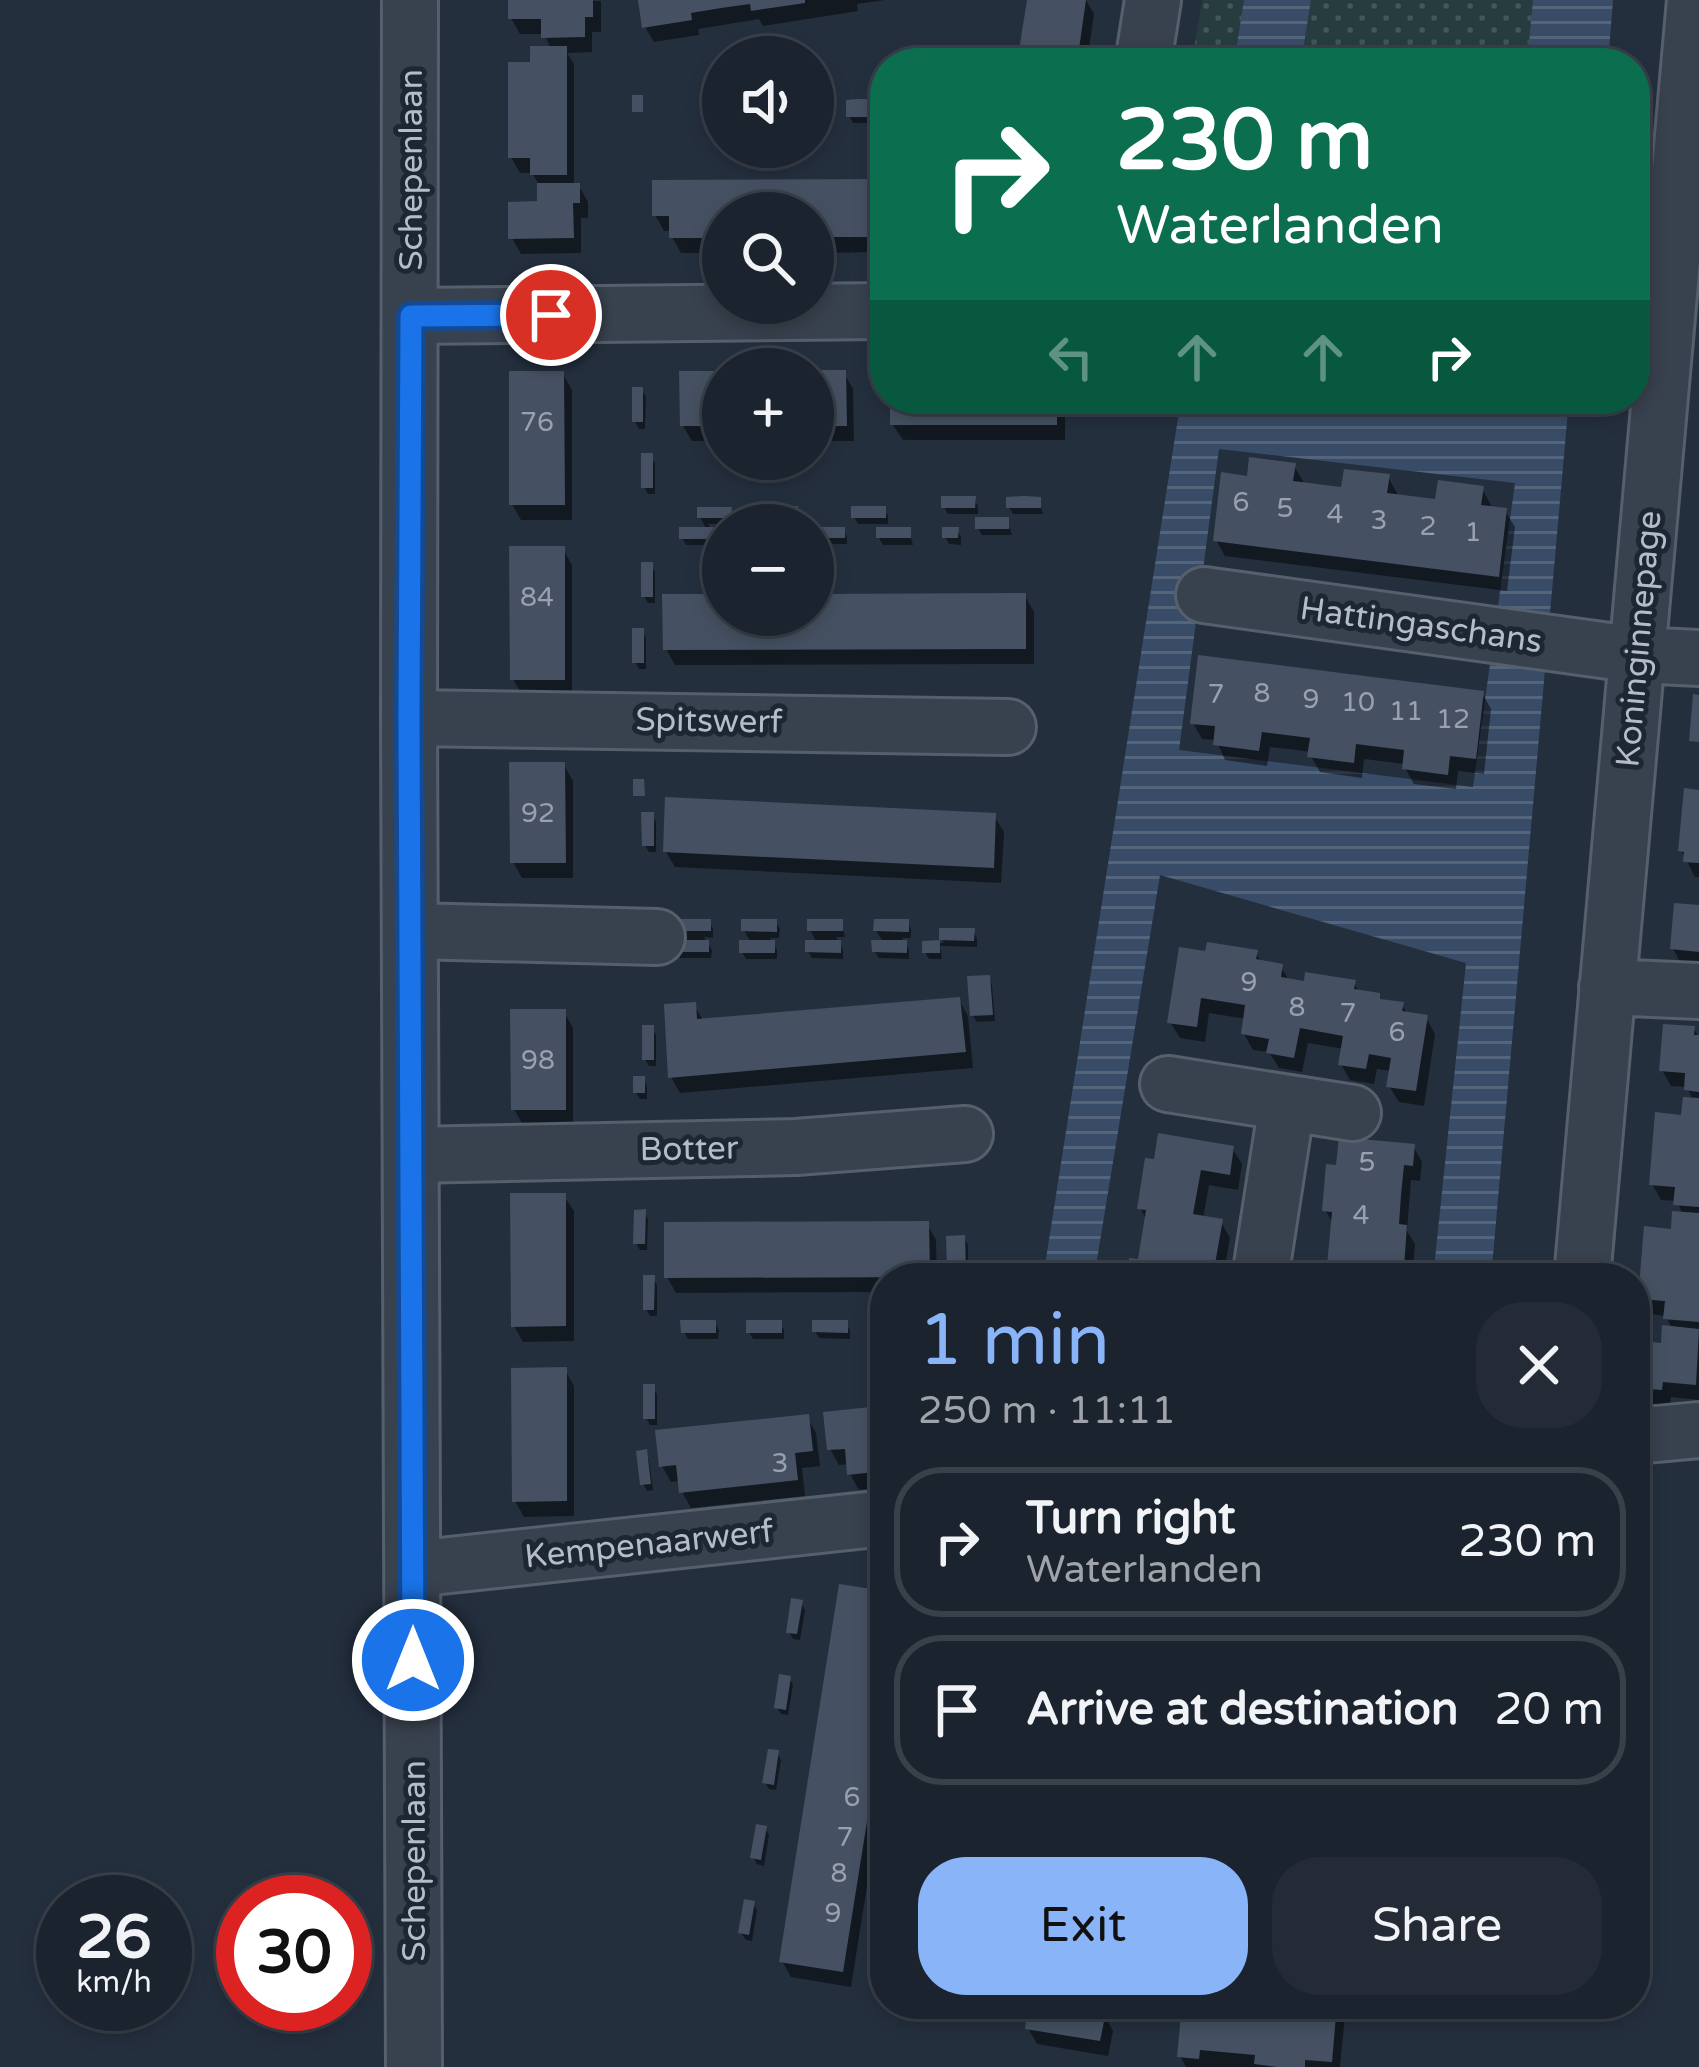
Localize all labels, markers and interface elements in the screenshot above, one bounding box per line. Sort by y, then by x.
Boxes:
map controls [702,36,834,636]
button: sound [702,36,834,168]
street label: Schepenlaan [392,69,431,271]
text: 230 m [1116,91,1373,192]
icon: right [918,96,1074,252]
button: search [702,192,834,324]
text: Waterlanden [1116,193,1444,258]
pin [500,264,602,366]
icon: arrive [518,282,584,348]
icon: left [1038,324,1104,390]
icon: ahead [1164,324,1230,390]
icon: ahead [1290,324,1356,390]
icon: right [1416,324,1482,390]
button: + [702,348,834,480]
house number: 76 [520,406,554,439]
house number: 6 [1233,486,1249,519]
house number: 5 [1277,492,1293,525]
house number: 4 [1327,498,1344,531]
button: − [702,504,834,636]
house number: 3 [1371,504,1387,537]
street label: Koninginnepage [1608,509,1670,769]
house number: 2 [1420,510,1436,543]
house number: 1 [1465,516,1481,549]
house number: 84 [520,581,554,614]
street label: Hattingaschans [1297,589,1545,661]
house number: 8 [1254,677,1270,710]
house number: 7 [1208,678,1224,711]
house number: 9 [1303,683,1319,716]
house number: 10 [1341,686,1375,719]
house number: 11 [1389,695,1423,728]
street label: Spitswerf [635,700,783,742]
house number: 12 [1436,703,1470,736]
house number: 92 [521,797,555,830]
house number: 9 [1241,966,1257,999]
house number: 8 [1289,991,1305,1024]
house number: 7 [1340,997,1356,1030]
house number: 6 [1389,1016,1405,1049]
house number: 98 [521,1044,555,1077]
street label: Botter [639,1129,739,1169]
house number: 5 [1359,1146,1375,1179]
house number: 4 [1353,1199,1370,1232]
text: 1 min [918,1298,1110,1385]
button: close [1476,1302,1602,1428]
text: 250 m · 11:11 [918,1387,1176,1434]
house number: 3 [772,1447,788,1480]
text: Turn right [1026,1492,1235,1546]
icon: right [924,1509,990,1575]
street label: Kempenaarwerf [523,1511,776,1576]
text: 230 m [1458,1515,1596,1569]
text: Waterlanden [1026,1546,1263,1593]
position arrow [350,1597,476,1723]
icon: arrive [924,1677,990,1743]
text: Arrive at destination [1026,1683,1458,1737]
text: 20 m [1494,1683,1604,1737]
street label: Schepenlaan [395,1760,434,1962]
house number: 6 [844,1781,860,1814]
house number: 7 [837,1821,853,1854]
house number: 8 [831,1857,847,1890]
button: Exit [918,1857,1248,1995]
button: Share [1272,1857,1602,1995]
speed limit sign: 30 [216,1875,372,2031]
house number: 9 [825,1897,841,1930]
text: 26 [76,1902,152,1974]
text: km/h [76,1964,152,2001]

